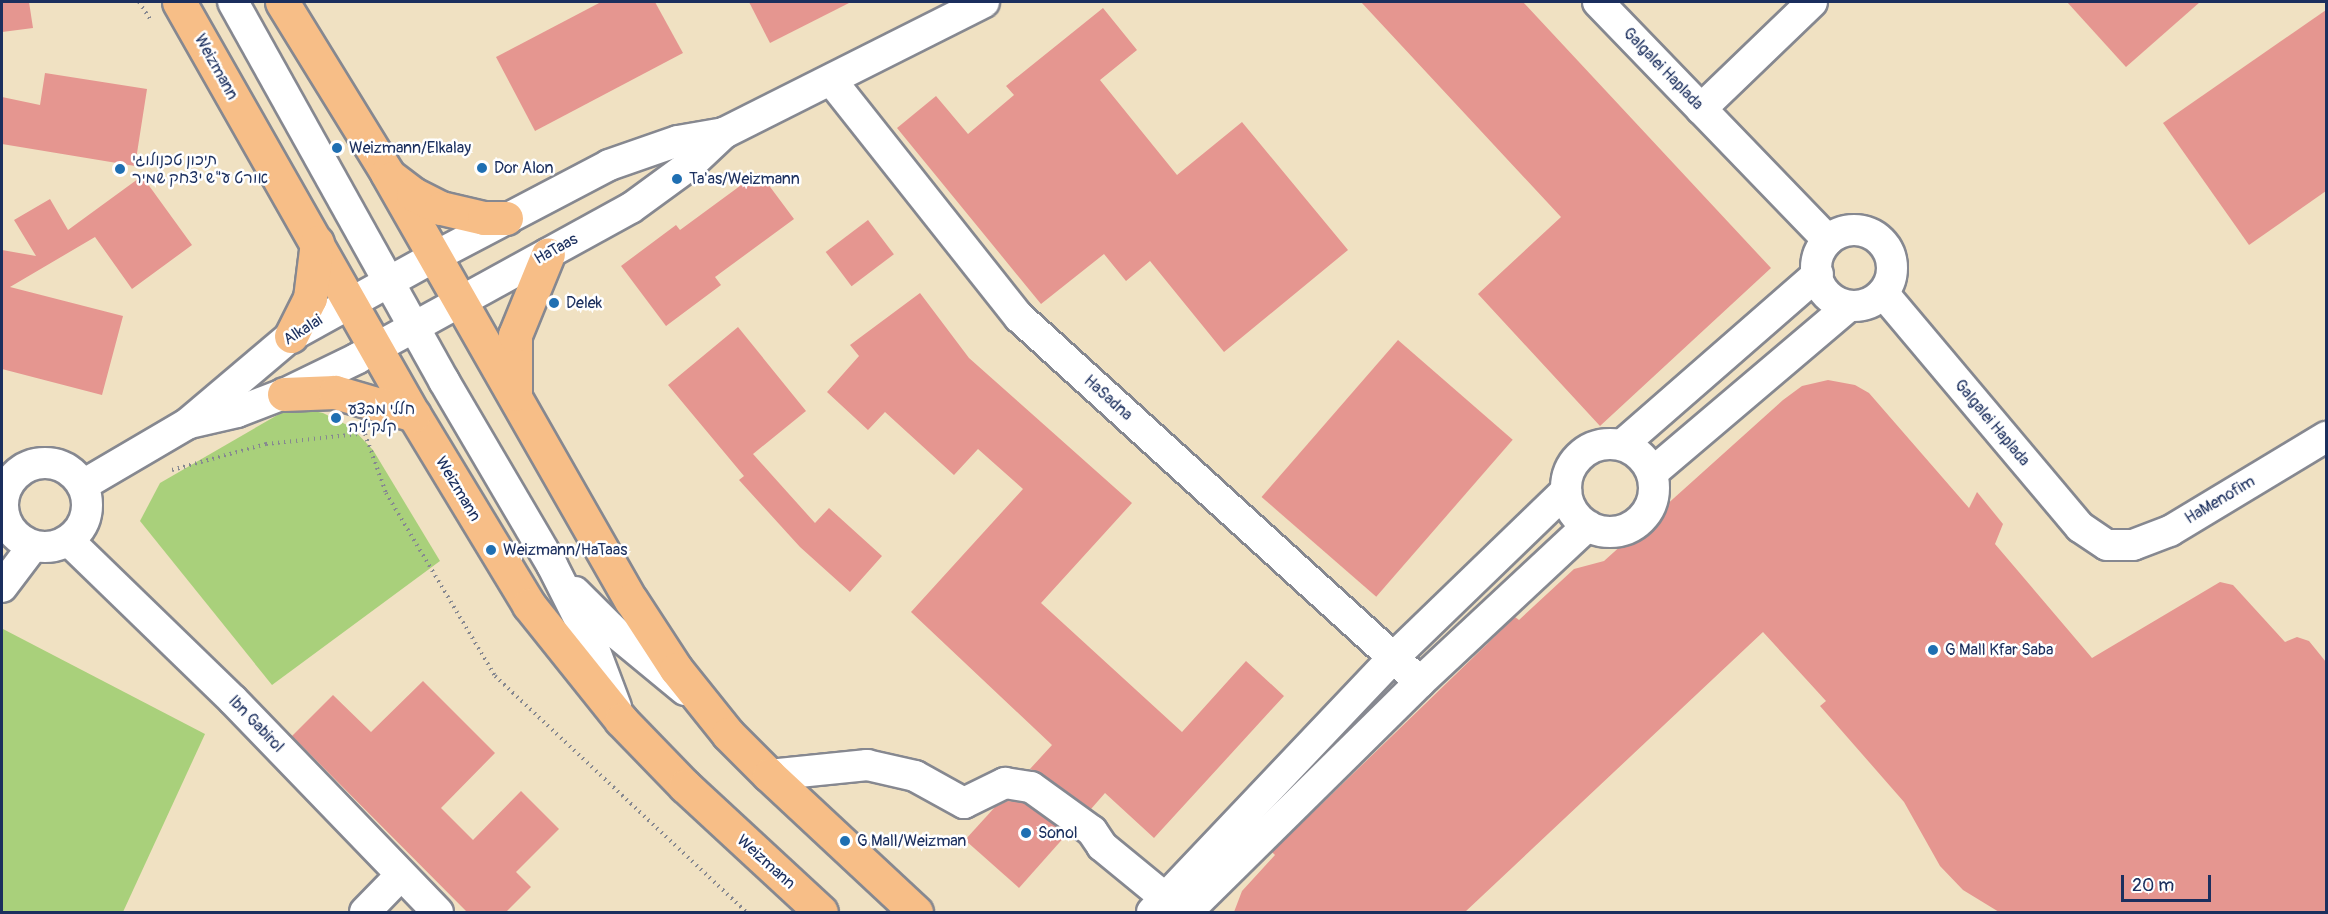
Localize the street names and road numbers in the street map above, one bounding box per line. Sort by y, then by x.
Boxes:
street label: Galgalei Haplada [1619,24,1707,114]
street label: Weizmann [190,31,242,103]
street label: HaTaas [531,229,581,269]
street label: Alkalai [280,311,326,349]
street label: HaSadna [1080,371,1136,425]
street label: Galgalei Haplada [1950,376,2034,470]
street label: Weizmann [431,453,485,525]
street label: HaMenofim [2182,472,2258,528]
street label: Ibn Gabirol [224,692,288,756]
street label: Weizmann [733,831,799,893]

